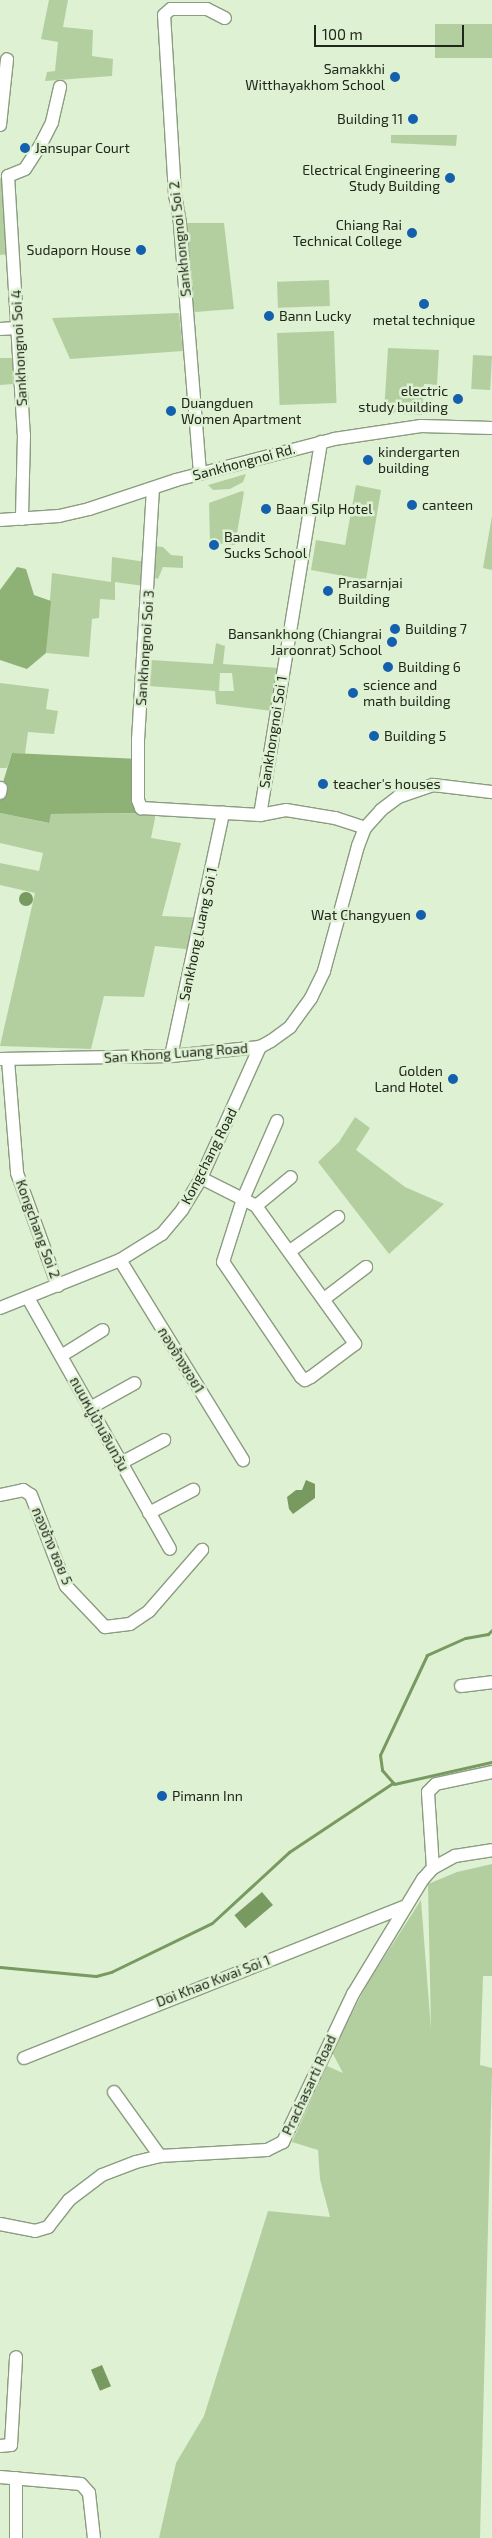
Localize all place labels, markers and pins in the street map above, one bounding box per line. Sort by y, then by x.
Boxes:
place label: Samakkhi Witthayakhom School [245,61,385,94]
marker: Samakkhi Witthayakhom School [389,71,401,83]
place label: Building 11 [337,111,403,127]
marker: Building 11 [407,113,419,125]
place label: Jansupar Court [35,140,130,156]
marker: Jansupar Court [19,142,31,154]
place label: Electrical Engineering Study Building [302,162,440,194]
marker: Electrical Engineering Study Building [444,172,456,184]
place label: Chiang Rai Technical College [292,217,402,250]
marker: Chiang Rai Technical College [406,227,418,239]
place label: Sudaporn House [27,242,131,258]
marker: Sudaporn House [135,244,147,256]
marker: metal technique [418,298,430,310]
place label: Bann Lucky [279,308,351,324]
marker: Bann Lucky [263,310,275,322]
place label: metal technique [373,312,475,328]
place label: electric study building [358,383,448,416]
marker: electric study building [452,393,464,405]
place label: Duangduen Women Apartment [181,395,302,428]
marker: Duangduen Women Apartment [165,405,177,417]
place label: kindergarten building [378,444,460,477]
marker: kindergarten building [362,454,374,466]
place label: canteen [422,497,473,513]
marker: canteen [406,499,418,511]
place label: Baan Silp Hotel [276,501,372,517]
marker: Baan Silp Hotel [260,503,272,515]
place label: Bandit Sucks School [224,529,307,562]
marker: Bandit Sucks School [208,539,220,551]
place label: Prasarnjai Building [338,575,403,608]
marker: Prasarnjai Building [322,585,334,597]
place label: Building 7 [405,621,467,637]
marker: Building 7 [389,623,401,635]
place label: Bansankhong (Chiangrai Jaroonrat) School [228,626,382,658]
marker: Bansankhong (Chiangrai Jaroonrat) School [386,636,398,648]
place label: Building 6 [398,659,461,675]
marker: Building 6 [382,661,394,673]
place label: science and math building [363,677,451,710]
marker: science and math building [347,687,359,699]
place label: Building 5 [384,728,446,744]
marker: Building 5 [368,730,380,742]
place label: teacher's houses [333,776,441,792]
marker: teacher's houses [317,778,329,790]
place label: Wat Changyuen [311,907,411,923]
marker: Wat Changyuen [415,909,427,921]
place label: Golden Land Hotel [375,1063,443,1096]
marker: Golden Land Hotel [447,1073,459,1085]
place label: Pimann Inn [172,1788,243,1804]
marker: Pimann Inn [156,1790,168,1802]

